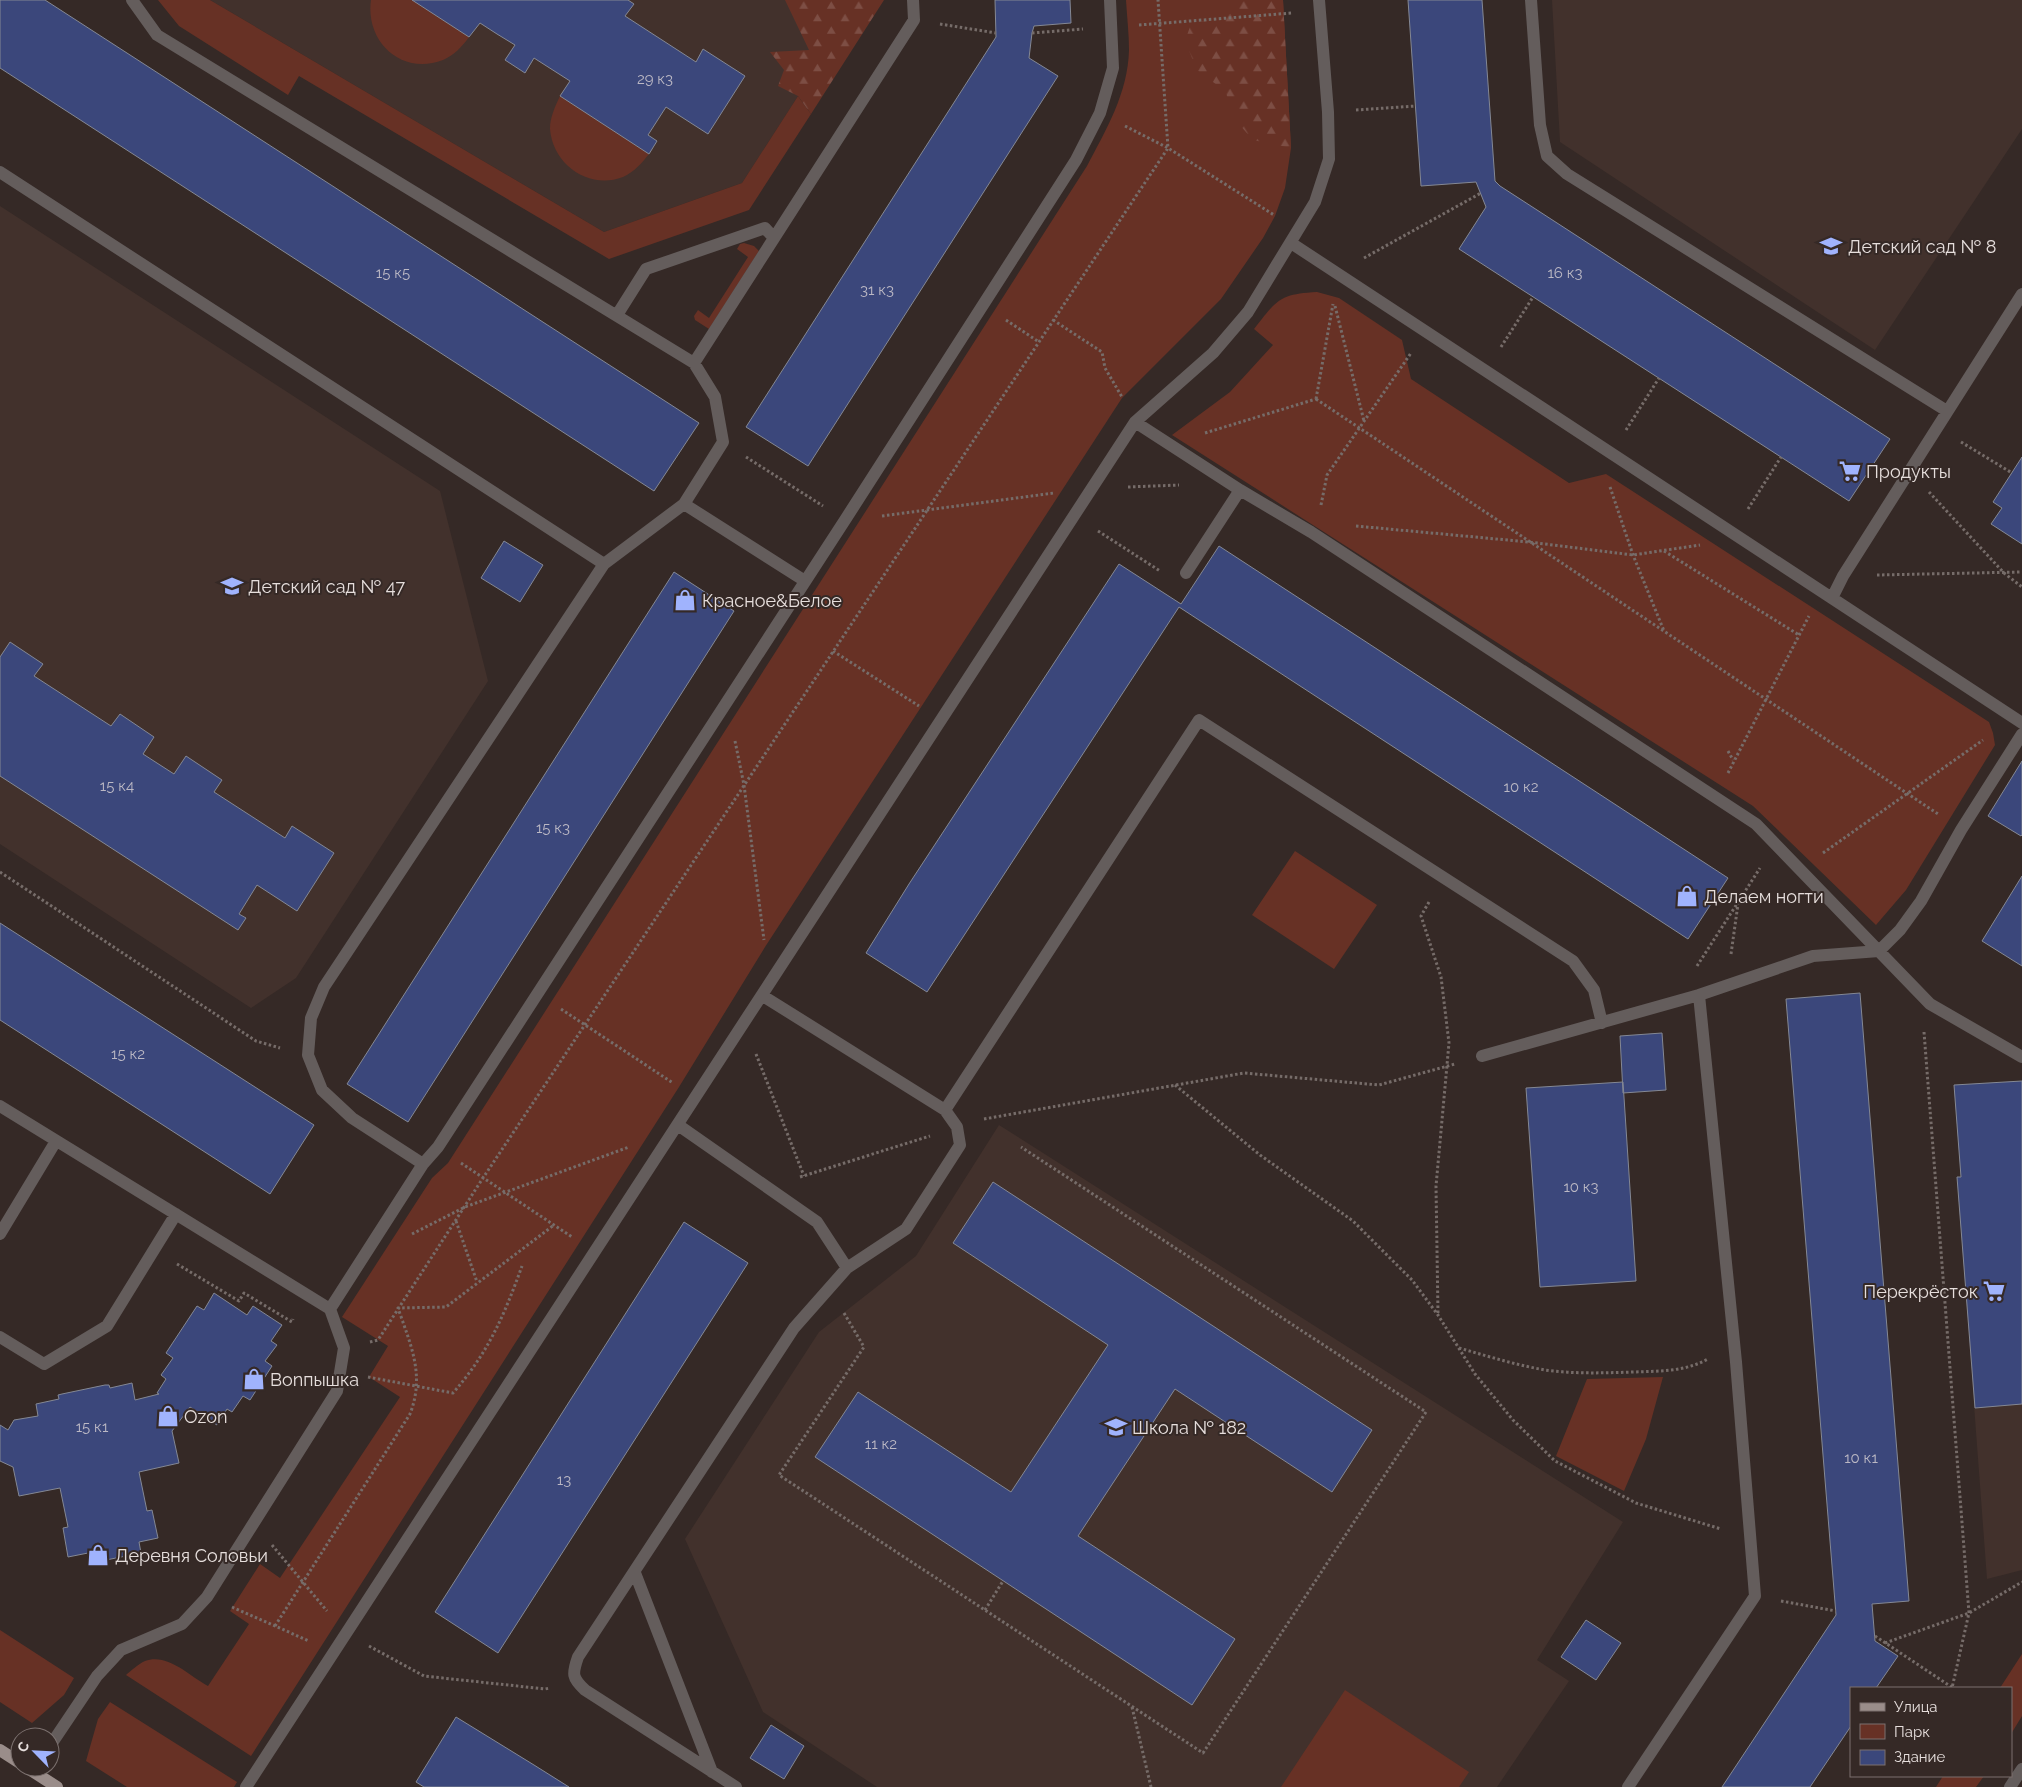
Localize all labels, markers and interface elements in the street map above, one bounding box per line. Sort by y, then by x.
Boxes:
house number: 29 к3 [637,70,673,88]
school or university icon: Детский сад № 8 [1818,233,1844,259]
place label: Детский сад № 8 [1848,236,1996,257]
house number: 15 к5 [376,264,410,282]
house number: 16 к3 [1547,264,1583,282]
house number: 31 к3 [860,281,894,299]
supermarket icon: Продукты [1837,458,1863,484]
place label: Продукты [1866,461,1951,482]
school or university icon: Детский сад № 47 [219,573,245,599]
place label: Детский сад № 47 [248,576,405,597]
shop icon: Красное&Белое [672,587,698,613]
place label: Красное&Белое [702,590,842,611]
house number: 15 к4 [100,777,134,795]
house number: 10 к2 [1503,778,1539,796]
house number: 15 к3 [536,819,570,837]
shop icon: Делаем ногти [1674,883,1700,909]
place label: Делаем ногти [1704,886,1824,907]
house number: 15 к2 [111,1045,145,1063]
house number: 10 к3 [1563,1178,1599,1196]
supermarket icon: Перекрёсток [1981,1278,2007,1304]
place label: Перекрёсток [1863,1281,1978,1302]
shop icon: Bonпышка [241,1366,267,1392]
place label: Bonпышка [270,1369,359,1390]
shop icon: Ozon [155,1403,181,1429]
place label: Ozon [184,1406,227,1427]
school or university icon: Школа № 182 [1103,1414,1129,1440]
place label: Школа № 182 [1132,1417,1246,1438]
house number: 15 к1 [76,1418,109,1436]
house number: 11 к2 [865,1435,897,1453]
house number: 10 к1 [1844,1449,1878,1467]
house number: 13 [557,1471,571,1489]
shop icon: Деревня Соловьи [85,1542,111,1568]
place label: Деревня Соловьи [115,1545,268,1566]
legend [1850,1687,2012,1777]
text: Улица [1894,1698,1938,1716]
text: Парк [1894,1723,1930,1741]
north arrow [10,1727,60,1777]
text: С [14,1739,33,1754]
text: Здание [1894,1748,1946,1766]

